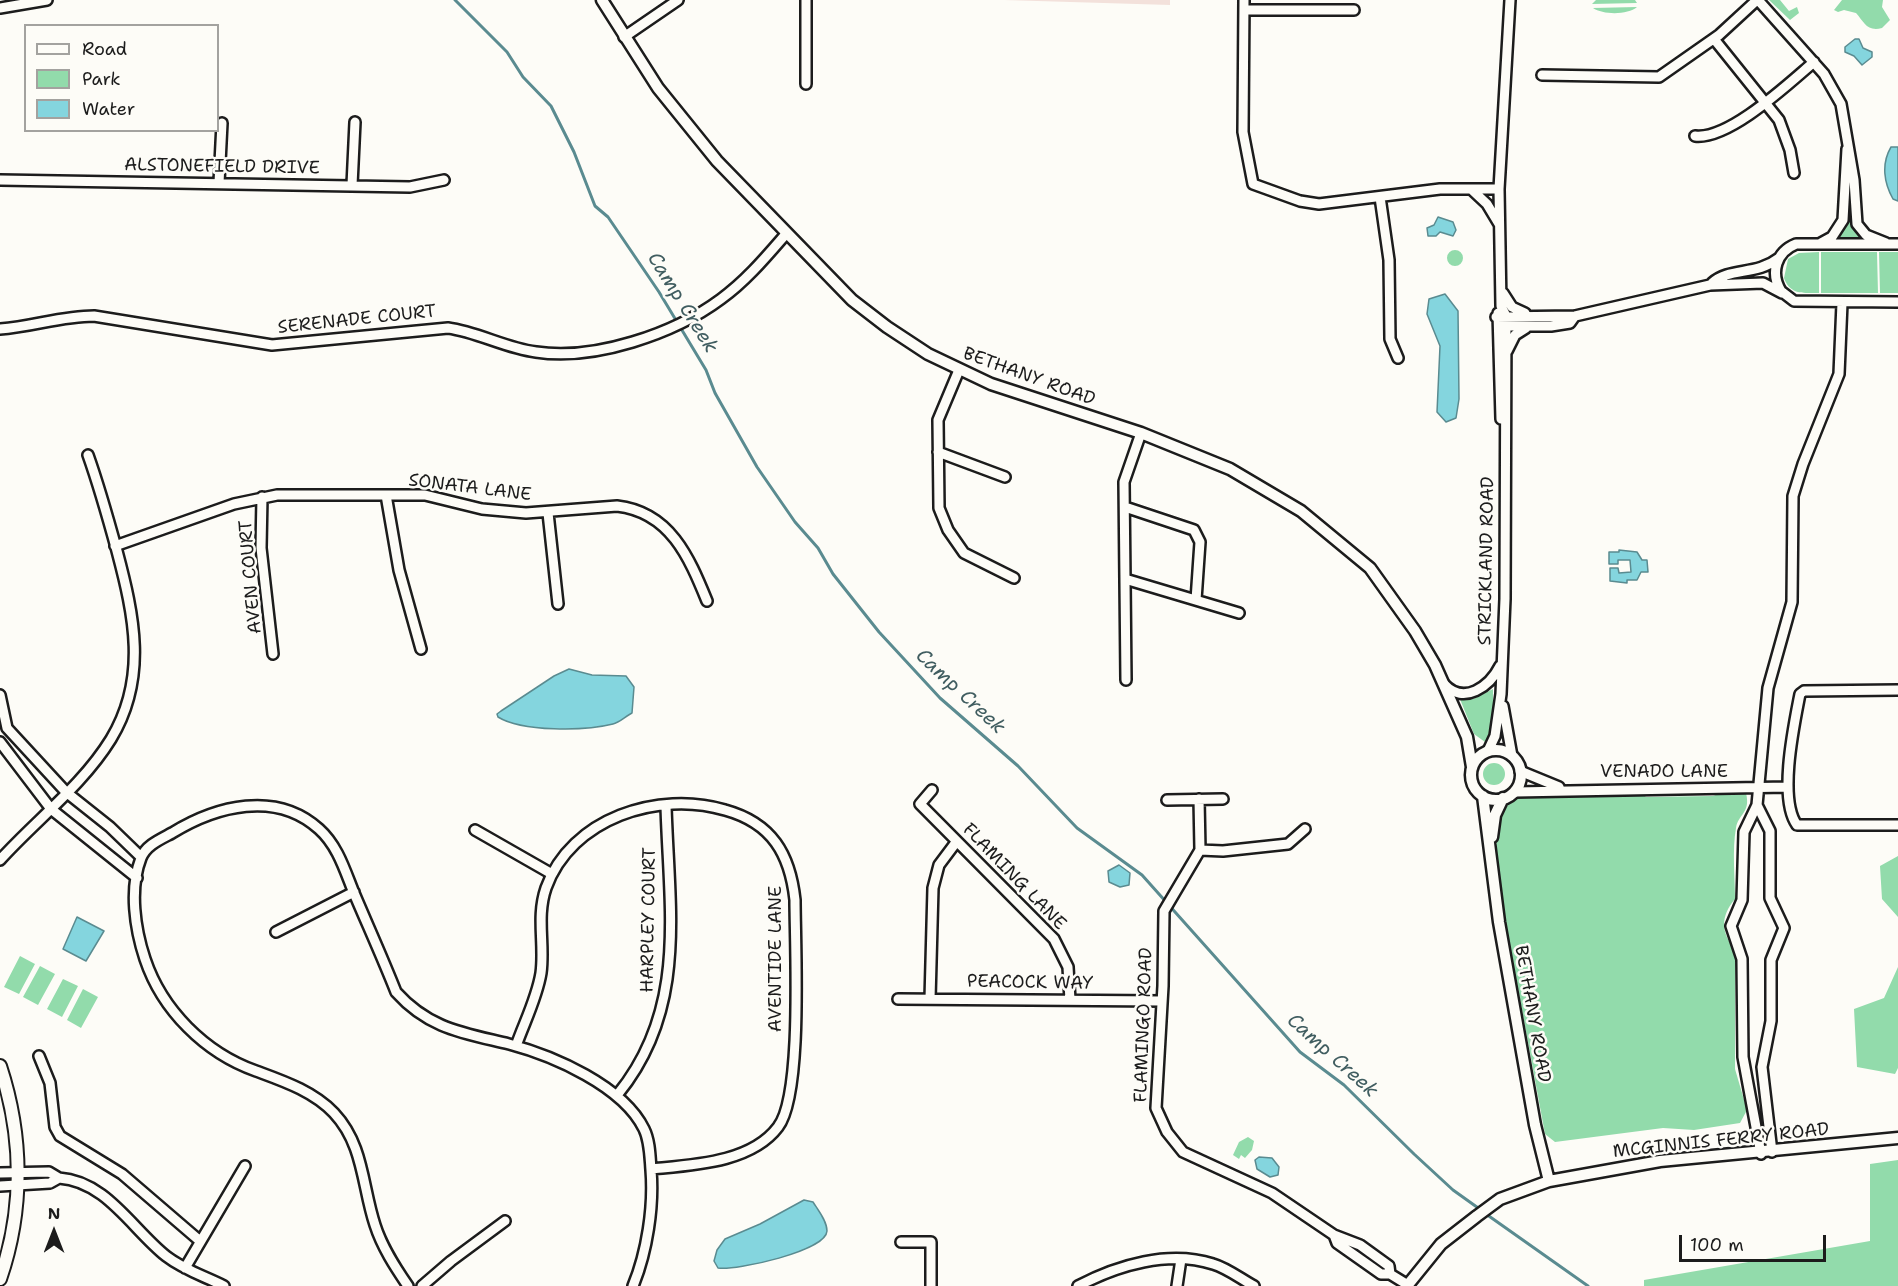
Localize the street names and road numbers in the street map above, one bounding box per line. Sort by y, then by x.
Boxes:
street label: ALSTONEFIELD DRIVE [124,154,320,180]
street label: SERENADE COURT [277,301,437,339]
street label: BETHANY ROAD [960,343,1098,411]
street label: SONATA LANE [407,470,533,506]
street label: STRICKLAND ROAD [1475,476,1499,646]
street label: AVEN COURT [235,519,267,635]
street label: VENADO LANE [1600,761,1728,783]
street label: FLAMING LANE [958,819,1070,935]
street label: HARPLEY COURT [637,847,661,993]
street label: AVENTIDE LANE [765,886,787,1032]
street label: BETHANY ROAD [1509,944,1555,1084]
street label: FLAMINGO ROAD [1130,947,1158,1103]
street label: PEACOCK WAY [967,971,1093,995]
street label: MCGINNIS FERRY ROAD [1612,1119,1830,1163]

